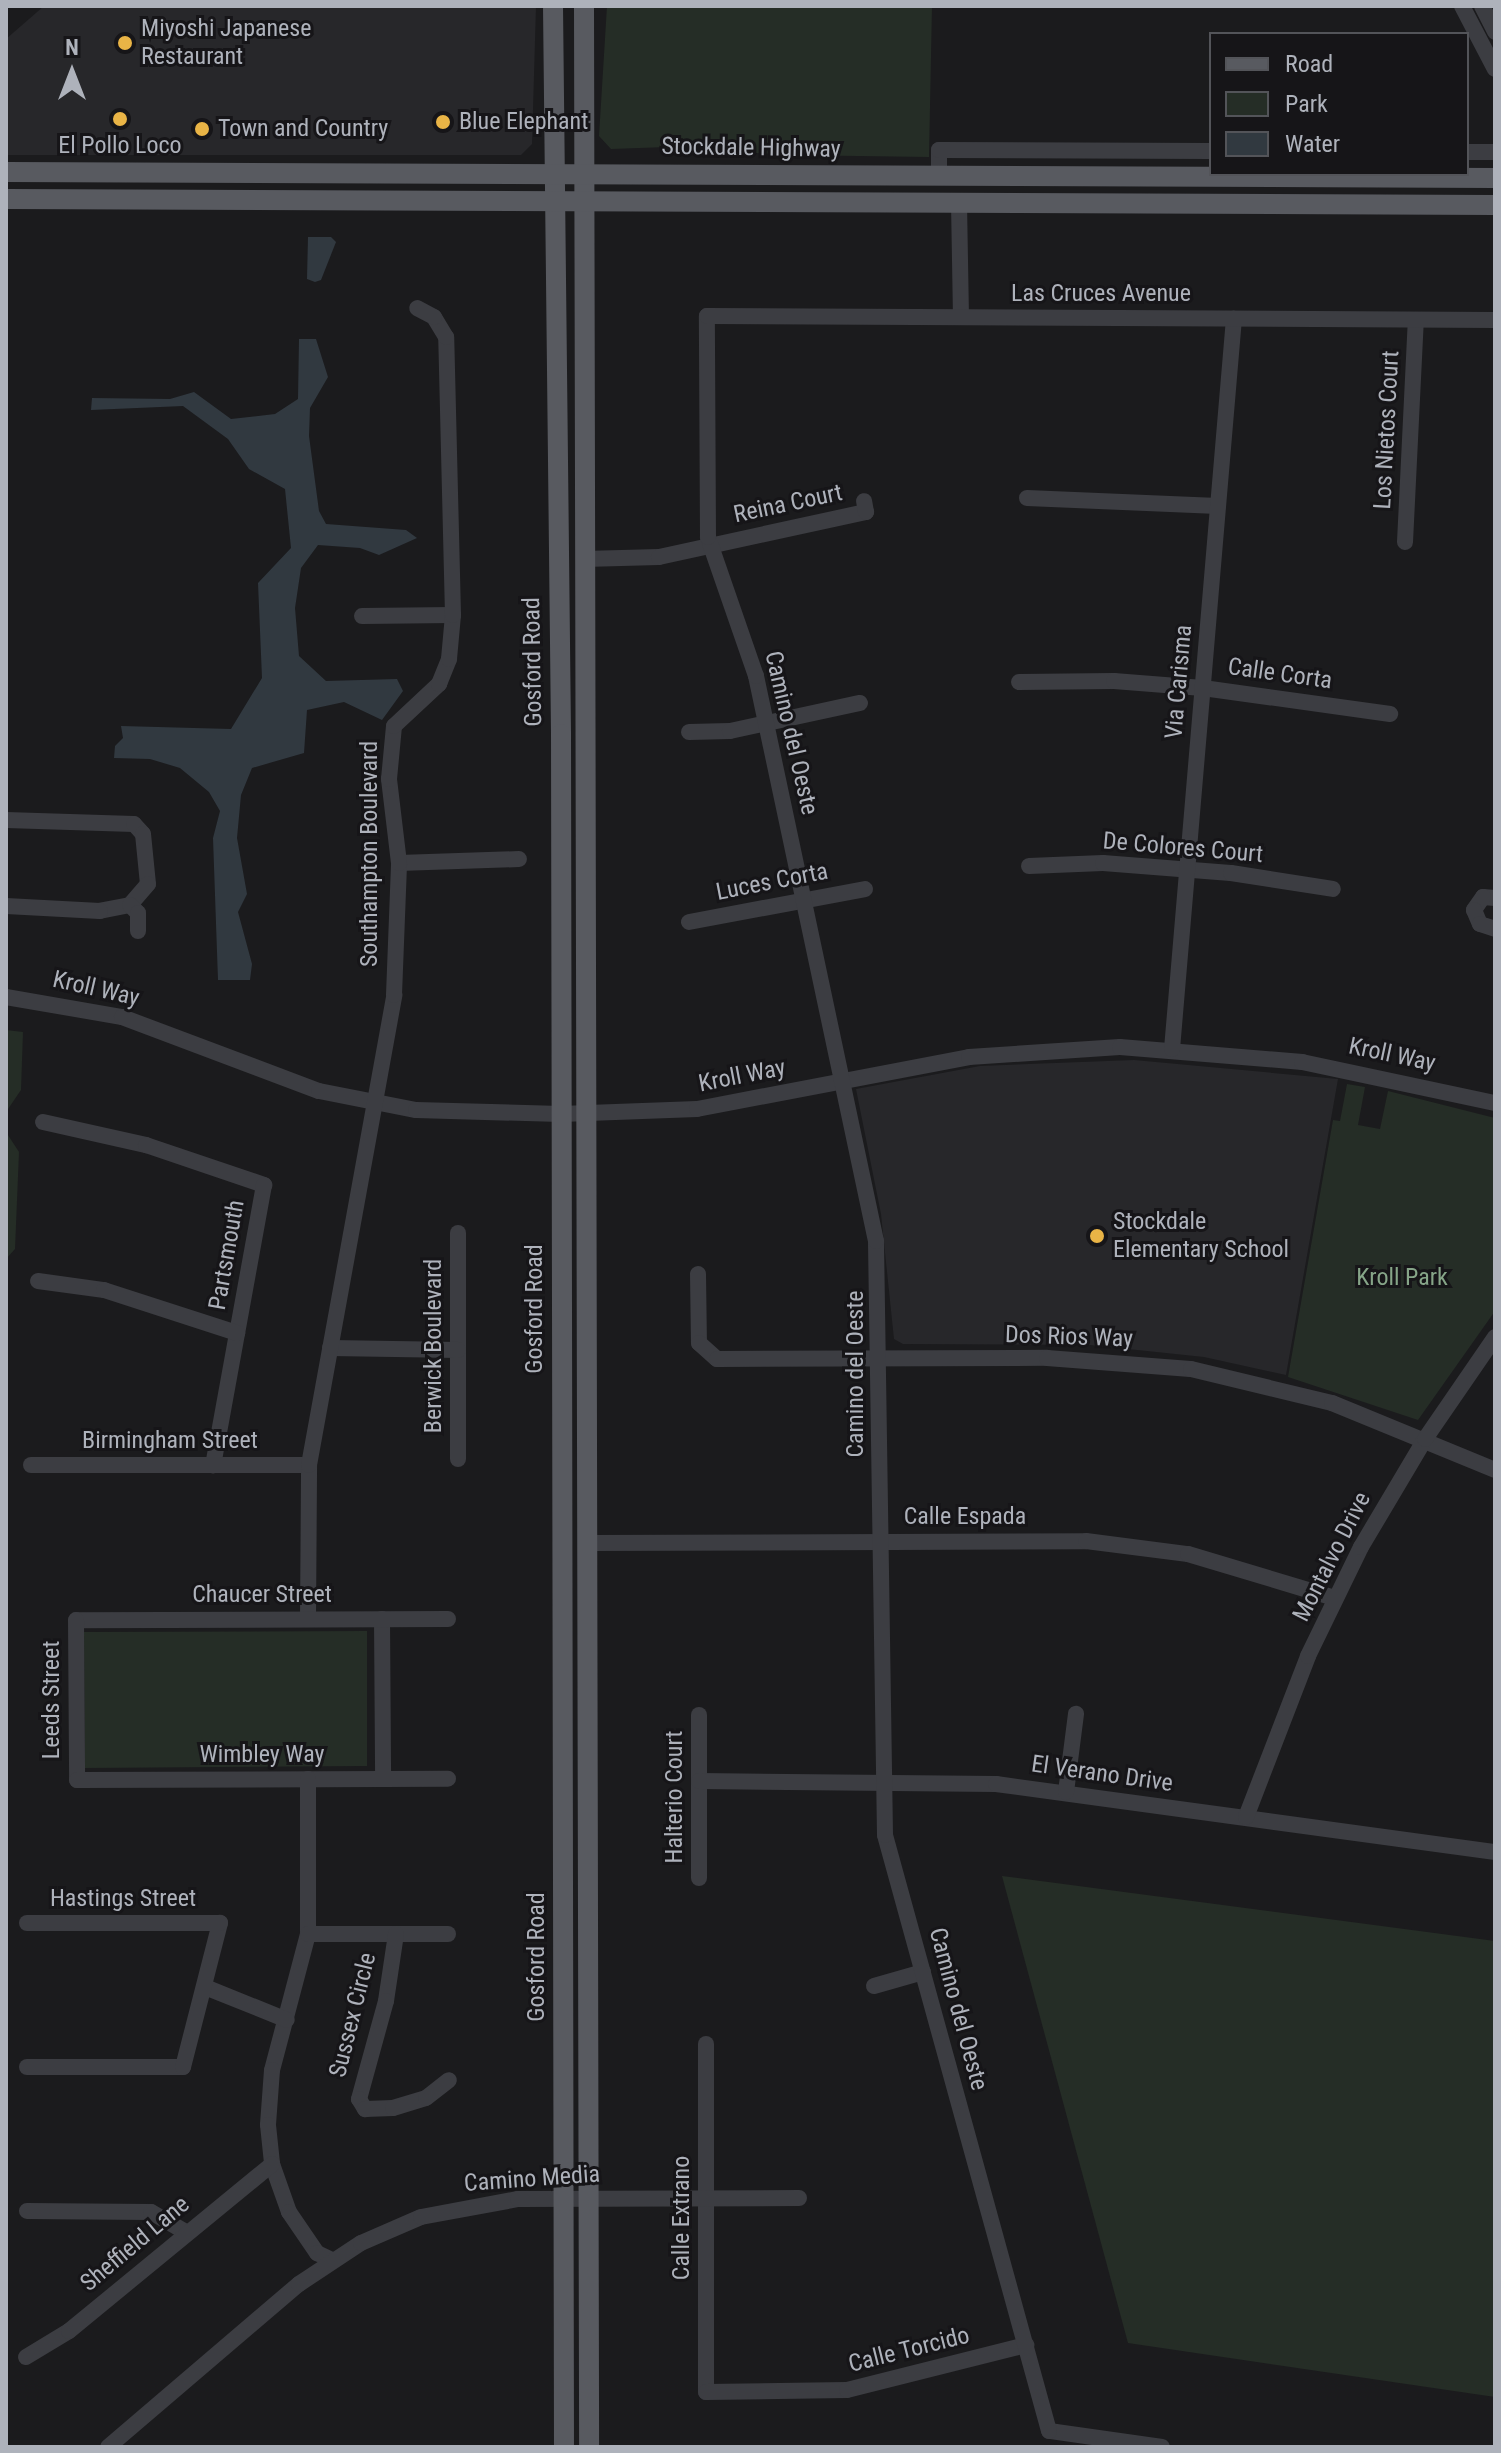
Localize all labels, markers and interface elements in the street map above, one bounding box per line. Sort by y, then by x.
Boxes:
place label: Miyoshi Japanese Restaurant [141,15,312,71]
north arrow [32,32,112,112]
legend [1209,32,1469,176]
marker: Miyoshi Japanese Restaurant [116,34,134,52]
text: N [65,35,79,60]
text: Road [1285,50,1333,78]
text: Park [1285,90,1328,118]
place label: Blue Elephant [459,108,588,136]
marker: El Pollo Loco [111,110,129,128]
marker: Blue Elephant [434,113,452,131]
place label: Town and Country [218,115,388,143]
marker: Town and Country [193,120,211,138]
text: Water [1285,130,1340,158]
place label: El Pollo Loco [58,132,182,160]
street label: Stockdale Highway [661,132,841,164]
street label: Las Cruces Avenue [1011,280,1191,308]
street label: Los Nietos Court [1368,350,1406,510]
street label: Reina Court [731,478,845,530]
street label: Gosford Road [517,597,549,727]
street label: Via Carisma [1160,624,1198,740]
street label: Camino del Oeste [758,648,824,818]
street label: Calle Corta [1226,652,1334,696]
street label: Southampton Boulevard [356,741,384,967]
street label: De Colores Court [1102,827,1264,869]
street label: Luces Corta [714,857,830,907]
street label: Kroll Way [50,965,142,1013]
street label: Kroll Way [1346,1032,1438,1078]
street label: Kroll Way [696,1053,788,1099]
street label: Partsmouth [203,1198,251,1312]
place label: Stockdale Elementary School [1113,1208,1289,1264]
marker: Stockdale Elementary School [1088,1227,1106,1245]
street label: Gosford Road [521,1244,549,1374]
street label: Berwick Boulevard [420,1259,448,1433]
park label: Kroll Park [1356,1264,1448,1292]
street label: Camino del Oeste [842,1290,870,1458]
street label: Dos Rios Way [1004,1320,1134,1354]
street label: Birmingham Street [82,1427,258,1455]
street label: Montalvo Drive [1287,1487,1377,1627]
street label: Calle Espada [904,1503,1026,1531]
street label: Chaucer Street [192,1581,332,1609]
street label: Leeds Street [38,1641,66,1759]
street label: Halterio Court [661,1731,689,1863]
street label: Wimbley Way [199,1741,325,1769]
street label: El Verano Drive [1029,1750,1175,1798]
street label: Hastings Street [50,1885,196,1913]
street label: Gosford Road [523,1892,551,2022]
street label: Camino del Oeste [922,1925,994,2093]
street label: Sussex Circle [324,1950,382,2080]
street label: Calle Extrano [668,2156,696,2280]
street label: Camino Media [463,2160,601,2198]
street label: Sheffield Lane [75,2190,195,2298]
street label: Calle Torcido [845,2321,973,2379]

